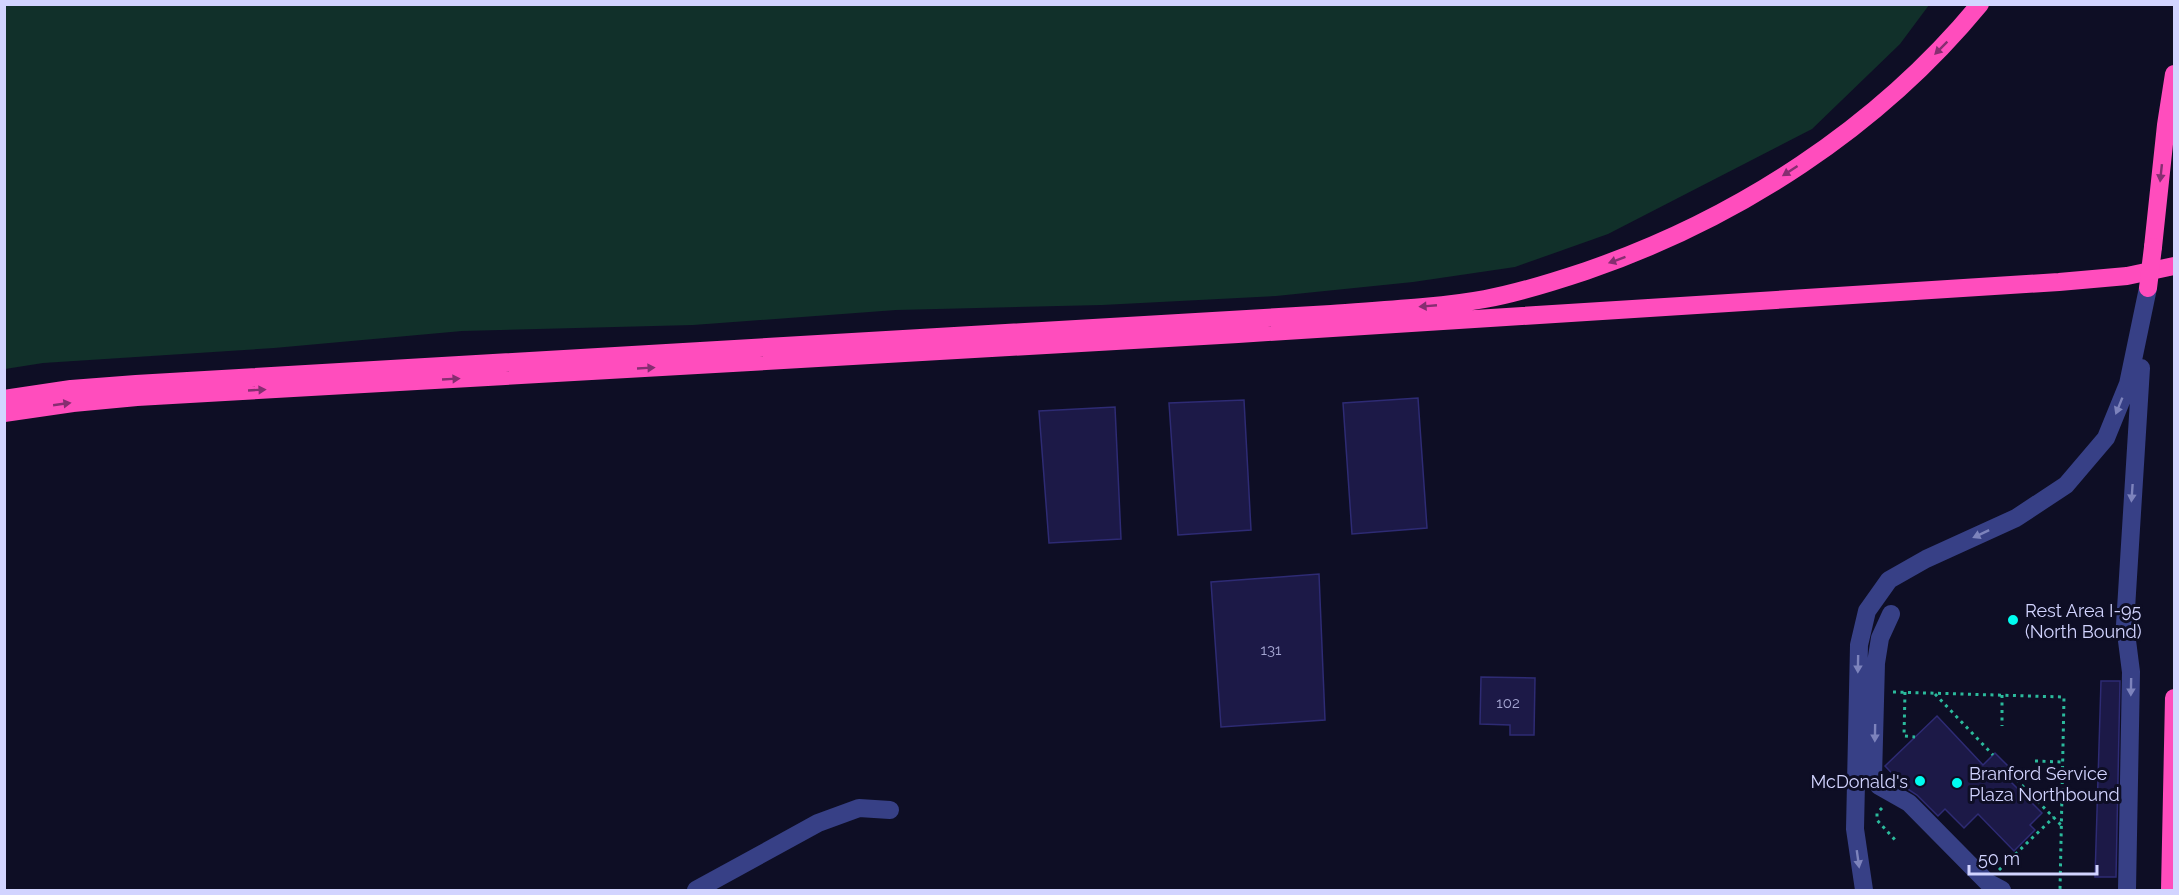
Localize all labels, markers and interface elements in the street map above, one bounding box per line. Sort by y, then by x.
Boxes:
one-way arrow [1934,40,1948,54]
one-way arrow [2156,164,2166,183]
one-way arrow [1782,166,1799,177]
one-way arrow [1608,255,1626,265]
one-way arrow [1419,301,1438,311]
one-way arrow [637,363,656,373]
one-way arrow [442,375,461,384]
one-way arrow [247,386,266,395]
one-way arrow [2114,397,2124,415]
one-way arrow [53,400,72,409]
one-way arrow [2127,483,2136,502]
one-way arrow [1973,530,1990,539]
place label: Rest Area I-95 (North Bound) [2025,600,2142,642]
marker: Rest Area I-95 (North Bound) [2006,613,2020,627]
house number: 131 [1261,641,1282,659]
one-way arrow [1854,655,1863,674]
one-way arrow [2126,678,2135,697]
house number: 102 [1496,694,1520,712]
one-way arrow [1870,723,1879,742]
place label: Branford Service Plaza Northbound [1969,763,2120,805]
place label: McDonald's [1810,771,1908,792]
marker: McDonald's [1913,774,1927,788]
marker: Branford Service Plaza Northbound [1950,776,1964,790]
scale bar [1969,838,2096,876]
text: 50 m [1978,848,2020,869]
one-way arrow [1854,850,1863,869]

